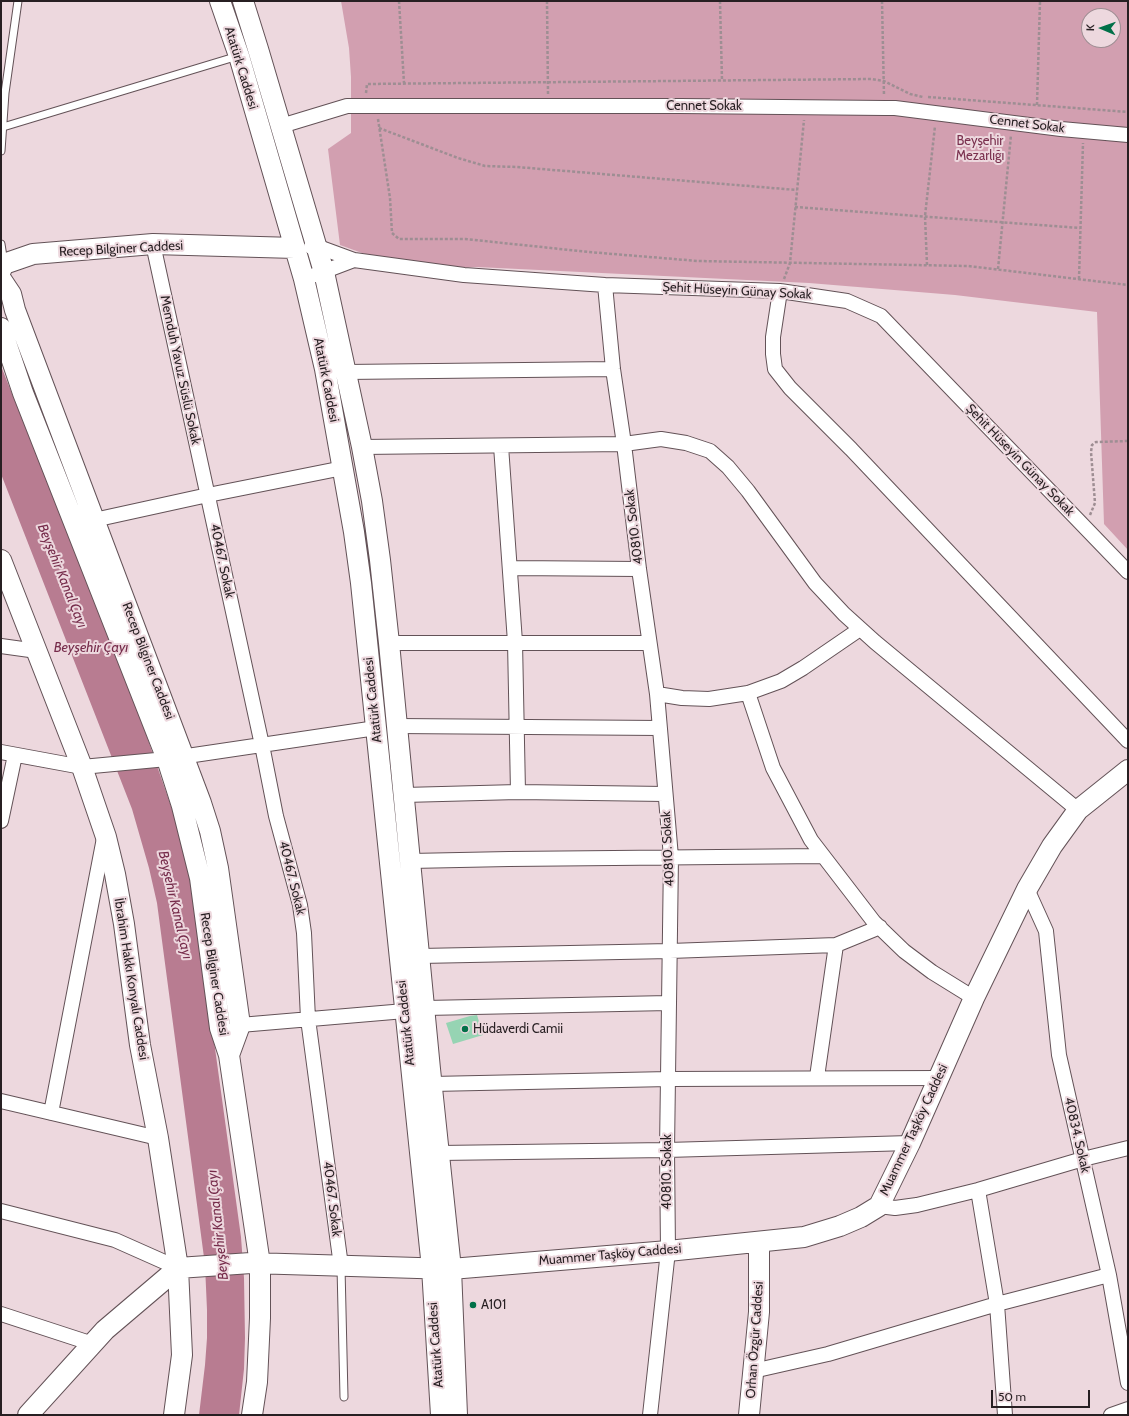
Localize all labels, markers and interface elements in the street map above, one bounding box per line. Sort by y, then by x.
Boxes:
north arrow [1081,8,1121,48]
text: K [1083,24,1097,31]
street label: Atatürk Caddesi [221,25,261,111]
street label: Cennet Sokak [666,98,742,114]
street label: Cennet Sokak [989,112,1065,136]
park label: Beyşehir Mezarlığı [956,133,1004,164]
street label: Recep Bilginer Caddesi [59,238,183,260]
street label: Şehit Hüseyin Günay Sokak [662,279,812,303]
street label: Memduh Yavuz Süslü Sokak [157,294,203,446]
street label: Atatürk Caddesi [310,336,342,424]
street label: Şehit Hüseyin Günay Sokak [962,401,1078,519]
street label: 40810. Sokak [622,488,646,566]
water label: Beyşehir Kanal Çayı [34,522,90,630]
street label: 40467. Sokak [207,522,237,600]
street label: Recep Bilginer Caddesi [118,600,178,722]
water label: Beyşehir Çayı [54,640,128,656]
street label: Atatürk Caddesi [361,657,385,743]
street label: 40810. Sokak [658,811,678,887]
street label: 40467. Sokak [275,839,309,917]
water label: Beyşehir Kanal Çayı [154,849,196,961]
street label: İbrahim Hakkı Konyalı Caddesi [110,897,152,1061]
street label: Recep Bilginer Caddesi [197,911,231,1037]
street label: Atatürk Caddesi [394,980,418,1066]
place label: Hüdaverdi Camii [473,1021,563,1037]
marker: Hüdaverdi Camii [460,1024,470,1034]
street label: Muammer Taşköy Caddesi [877,1062,951,1198]
street label: 40834. Sokak [1061,1096,1093,1174]
street label: 40810. Sokak [659,1134,675,1210]
street label: 40467. Sokak [320,1161,344,1237]
water label: Beyşehir Kanal Çayı [204,1169,232,1281]
street label: Muammer Taşköy Caddesi [538,1241,682,1269]
street label: Orhan Özgür Caddesi [743,1281,767,1399]
place label: A101 [481,1297,506,1313]
marker: A101 [468,1300,478,1310]
street label: Atatürk Caddesi [425,1302,447,1388]
scale bar [993,1382,1092,1408]
text: 50 m [998,1389,1026,1404]

